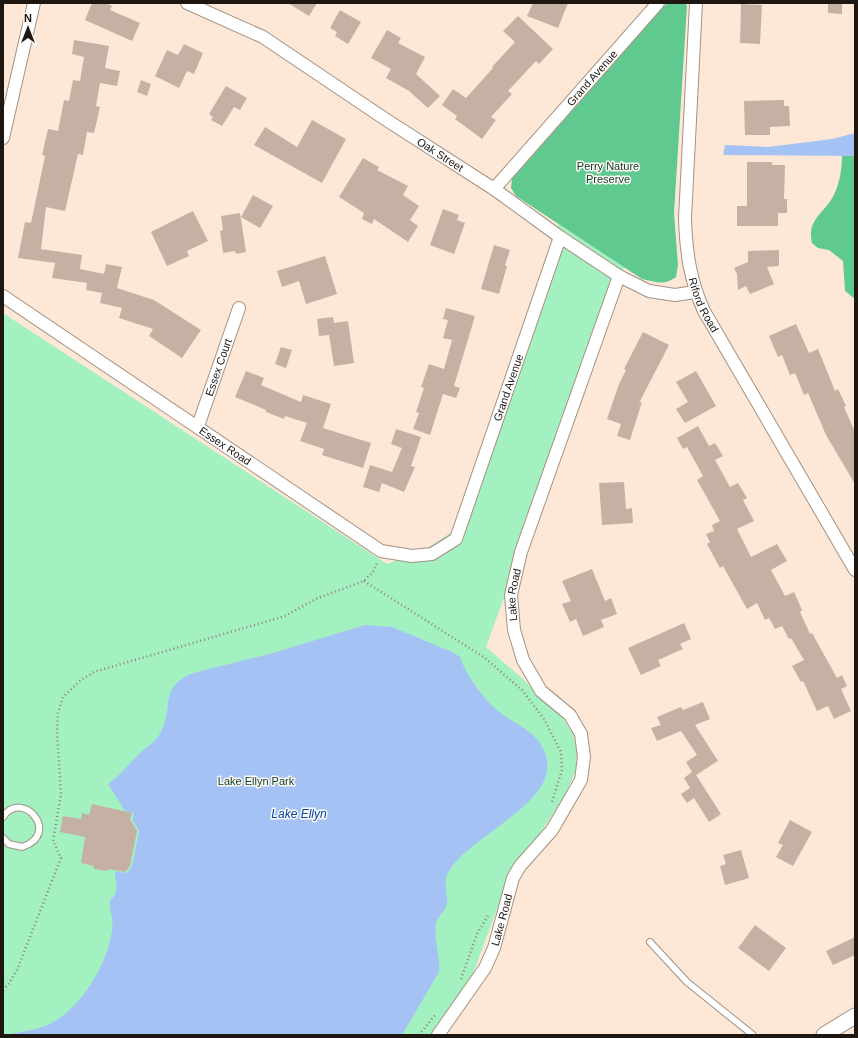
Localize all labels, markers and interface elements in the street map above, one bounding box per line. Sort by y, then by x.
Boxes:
north arrow [8,8,48,48]
text: N [24,12,32,24]
street label: Grand Avenue [564,48,620,108]
street label: Oak Street [415,135,466,174]
park label: Perry Nature Preserve [577,160,639,185]
street label: Riford Road [686,276,721,334]
street label: Essex Court [203,337,234,398]
street label: Grand Avenue [491,352,525,423]
street label: Essex Road [197,424,253,467]
street label: Lake Road [505,567,523,621]
park label: Lake Ellyn Park [218,775,295,787]
water label: Lake Ellyn [271,807,327,821]
street label: Lake Road [489,893,514,947]

